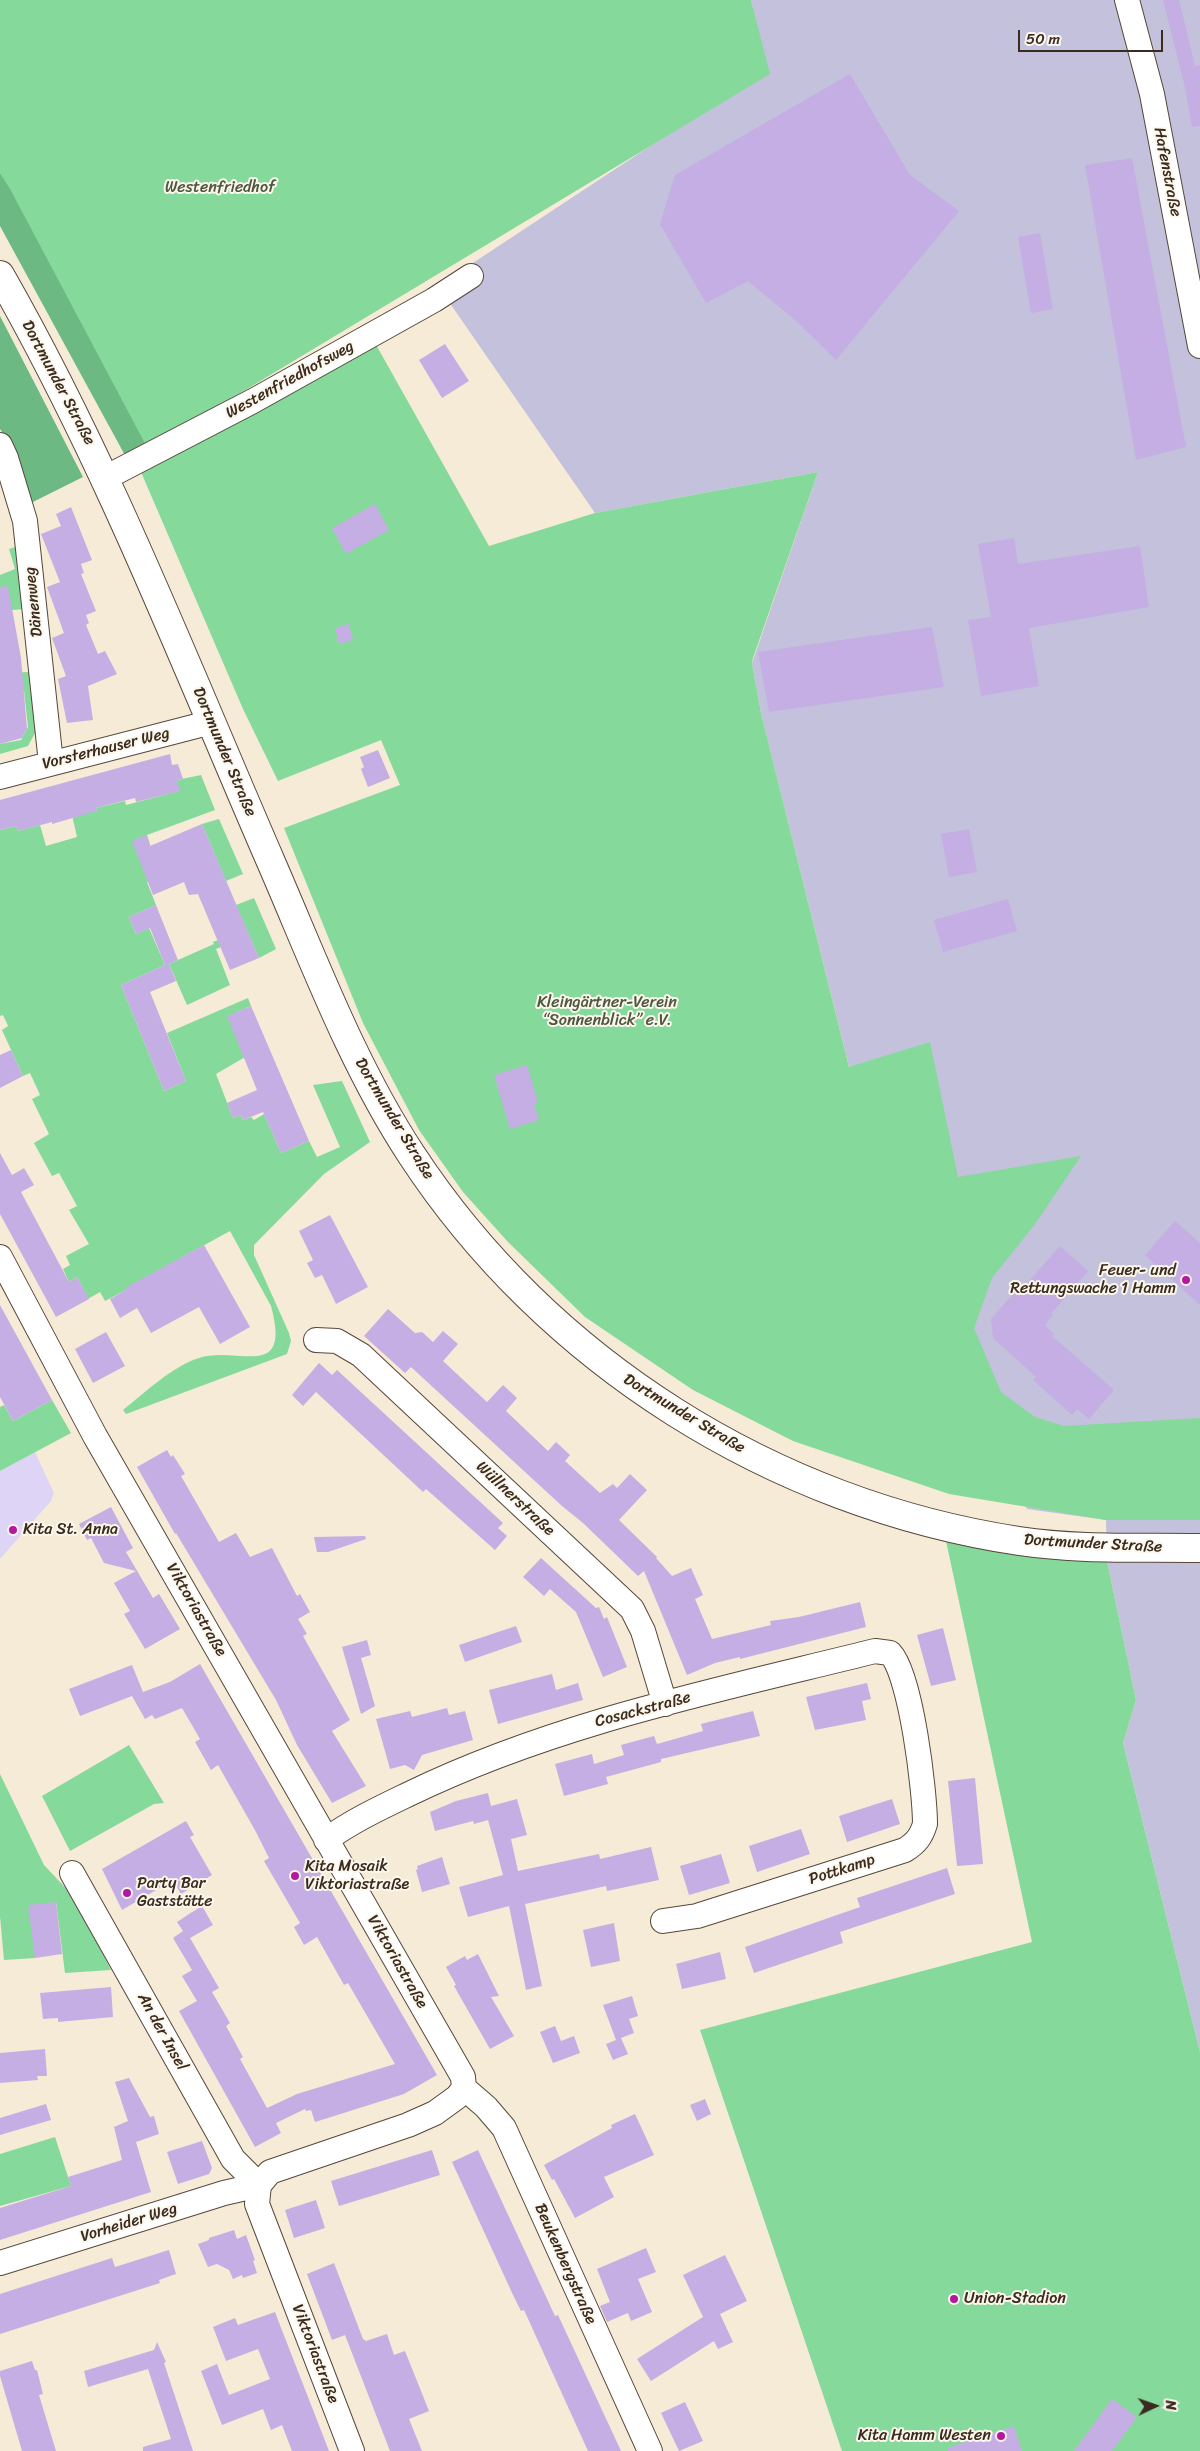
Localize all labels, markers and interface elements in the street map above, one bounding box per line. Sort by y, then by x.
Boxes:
scale bar [1020,20,1165,52]
text: 50 m [1026,26,1060,52]
street label: Hafenstraße [1149,126,1185,218]
park label: Westenfriedhof [165,178,275,198]
street label: Dortmunder Straße [17,317,99,449]
street label: Westenfriedhofsweg [223,337,357,423]
street label: Dänenweg [21,566,47,638]
street label: Dortmunder Straße [188,685,260,819]
street label: Vorsterhauser Weg [40,724,172,774]
park label: Kleingärtner-Verein “Sonnenblick” e.V. [537,993,677,1031]
street label: Dortmunder Straße [350,1055,438,1183]
place label: Feuer- und Rettungswache 1 Hamm [1010,1261,1176,1299]
marker: Feuer- und Rettungswache 1 Hamm [1180,1274,1192,1286]
street label: Dortmunder Straße [620,1370,748,1458]
street label: Wüllnerstraße [472,1458,558,1540]
place label: Kita St. Anna [23,1520,118,1540]
marker: Kita St. Anna [7,1524,19,1536]
street label: Dortmunder Straße [1023,1531,1163,1557]
street label: Viktoriastraße [162,1560,230,1660]
street label: Cosackstraße [593,1688,693,1732]
street label: Pottkamp [807,1850,877,1890]
place label: Kita Mosaik Viktoriastraße [305,1857,409,1895]
marker: Kita Mosaik Viktoriastraße [289,1870,301,1882]
place label: Party Bar Gaststätte [137,1874,212,1912]
marker: Party Bar Gaststätte [121,1887,133,1899]
street label: Viktoriastraße [363,1912,431,2012]
street label: An der Insel [133,1990,191,2074]
street label: Vorheider Weg [78,2199,180,2247]
street label: Beukenbergstraße [530,2201,600,2327]
place label: Union-Stadion [964,2289,1066,2309]
marker: Union-Stadion [948,2293,960,2305]
street label: Viktoriastraße [287,2302,343,2406]
north arrow [1130,2381,1180,2431]
text: N [1158,2400,1183,2411]
place label: Kita Hamm Westen [858,2426,991,2446]
marker: Kita Hamm Westen [995,2430,1007,2442]

